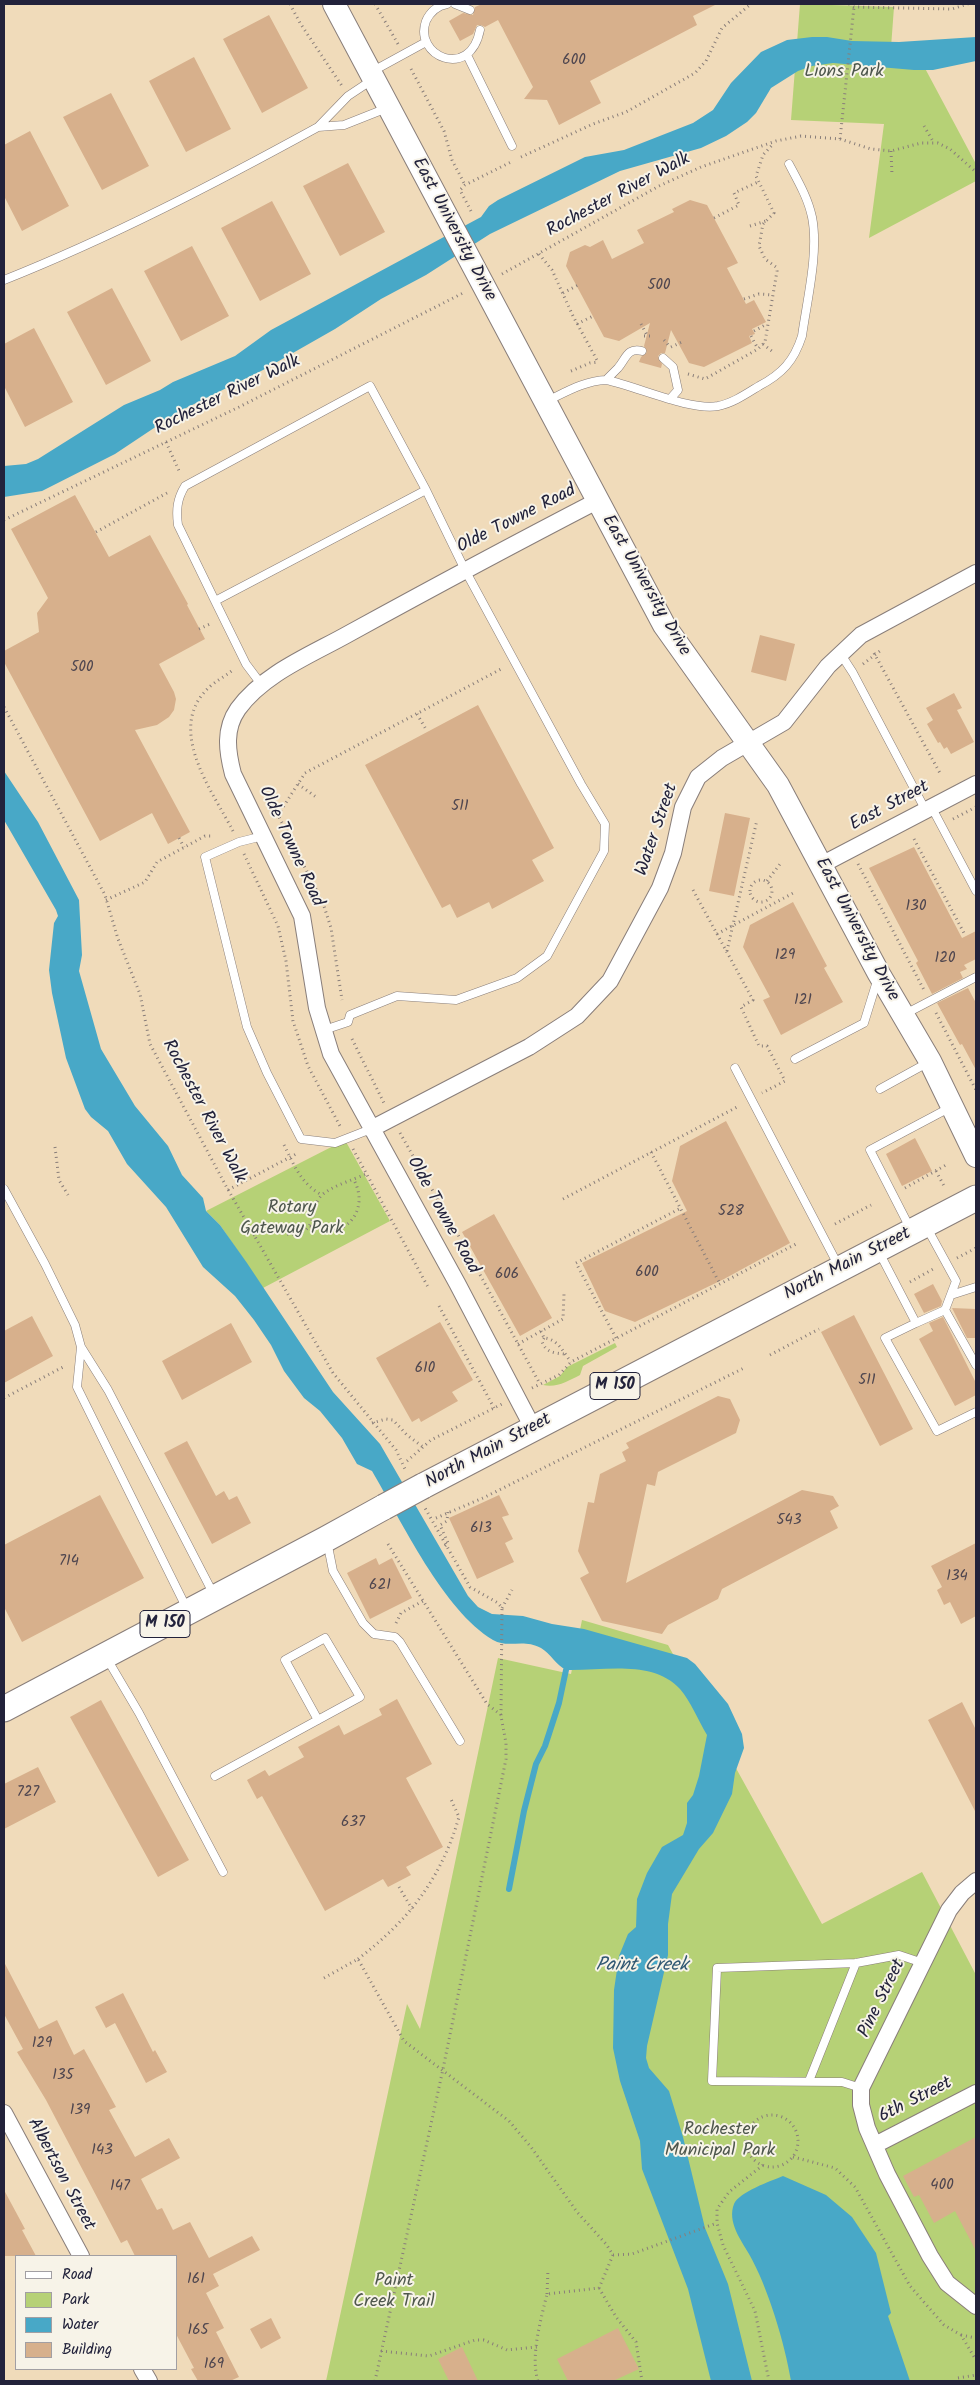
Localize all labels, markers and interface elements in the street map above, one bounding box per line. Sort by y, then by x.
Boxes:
house number: 600 [562,52,586,70]
park label: Lions Park [804,62,884,84]
street label: Rochester River Walk [544,149,694,243]
street label: East University Drive [406,155,500,305]
house number: 500 [647,277,671,295]
street label: Rochester River Walk [152,351,304,441]
street label: Olde Towne Road [454,481,580,559]
street label: East University Drive [596,512,694,660]
house number: 500 [70,659,94,677]
street label: East Street [847,777,933,837]
street label: Water Street [632,781,684,879]
street label: Olde Towne Road [253,783,327,911]
house number: 511 [451,798,469,816]
street label: East University Drive [809,855,903,1005]
house number: 130 [906,898,926,916]
house number: 129 [775,947,795,965]
house number: 120 [935,950,955,968]
house number: 121 [794,992,812,1010]
street label: Rochester River Walk [156,1037,250,1187]
street label: Olde Towne Road [401,1154,483,1278]
park label: Rotary Gateway Park [240,1198,344,1240]
house number: 528 [718,1203,744,1221]
street label: North Main Street [781,1224,915,1306]
house number: 600 [635,1264,659,1282]
house number: 606 [495,1266,519,1284]
house number: 610 [415,1360,435,1378]
road number: M 150 [590,1372,640,1400]
house number: 511 [858,1372,876,1390]
street label: North Main Street [422,1410,556,1494]
house number: 543 [777,1512,801,1530]
house number: 613 [470,1520,492,1538]
house number: 714 [59,1553,79,1571]
house number: 134 [946,1568,968,1586]
house number: 621 [369,1577,391,1595]
road number: M 150 [140,1610,190,1638]
house number: 727 [17,1784,39,1802]
house number: 637 [341,1814,365,1832]
water label: Paint Creek [596,1956,688,1978]
street label: Pine Street [855,1956,911,2042]
house number: 129 [32,2035,52,2053]
house number: 135 [52,2067,74,2085]
street label: 6th Street [876,2073,956,2129]
house number: 139 [70,2102,90,2120]
street label: Albertson Street [21,2115,99,2235]
park label: Rochester Municipal Park [665,2120,775,2162]
house number: 143 [91,2142,113,2160]
house number: 400 [930,2177,954,2195]
house number: 147 [110,2178,130,2196]
legend [15,2255,178,2370]
text: Road [62,2263,92,2287]
house number: 161 [187,2271,205,2289]
park label: Paint Creek Trail [353,2271,435,2314]
text: Park [62,2288,89,2312]
text: Water [62,2313,98,2337]
house number: 165 [187,2322,209,2340]
text: Building [62,2338,112,2362]
house number: 169 [204,2356,224,2374]

